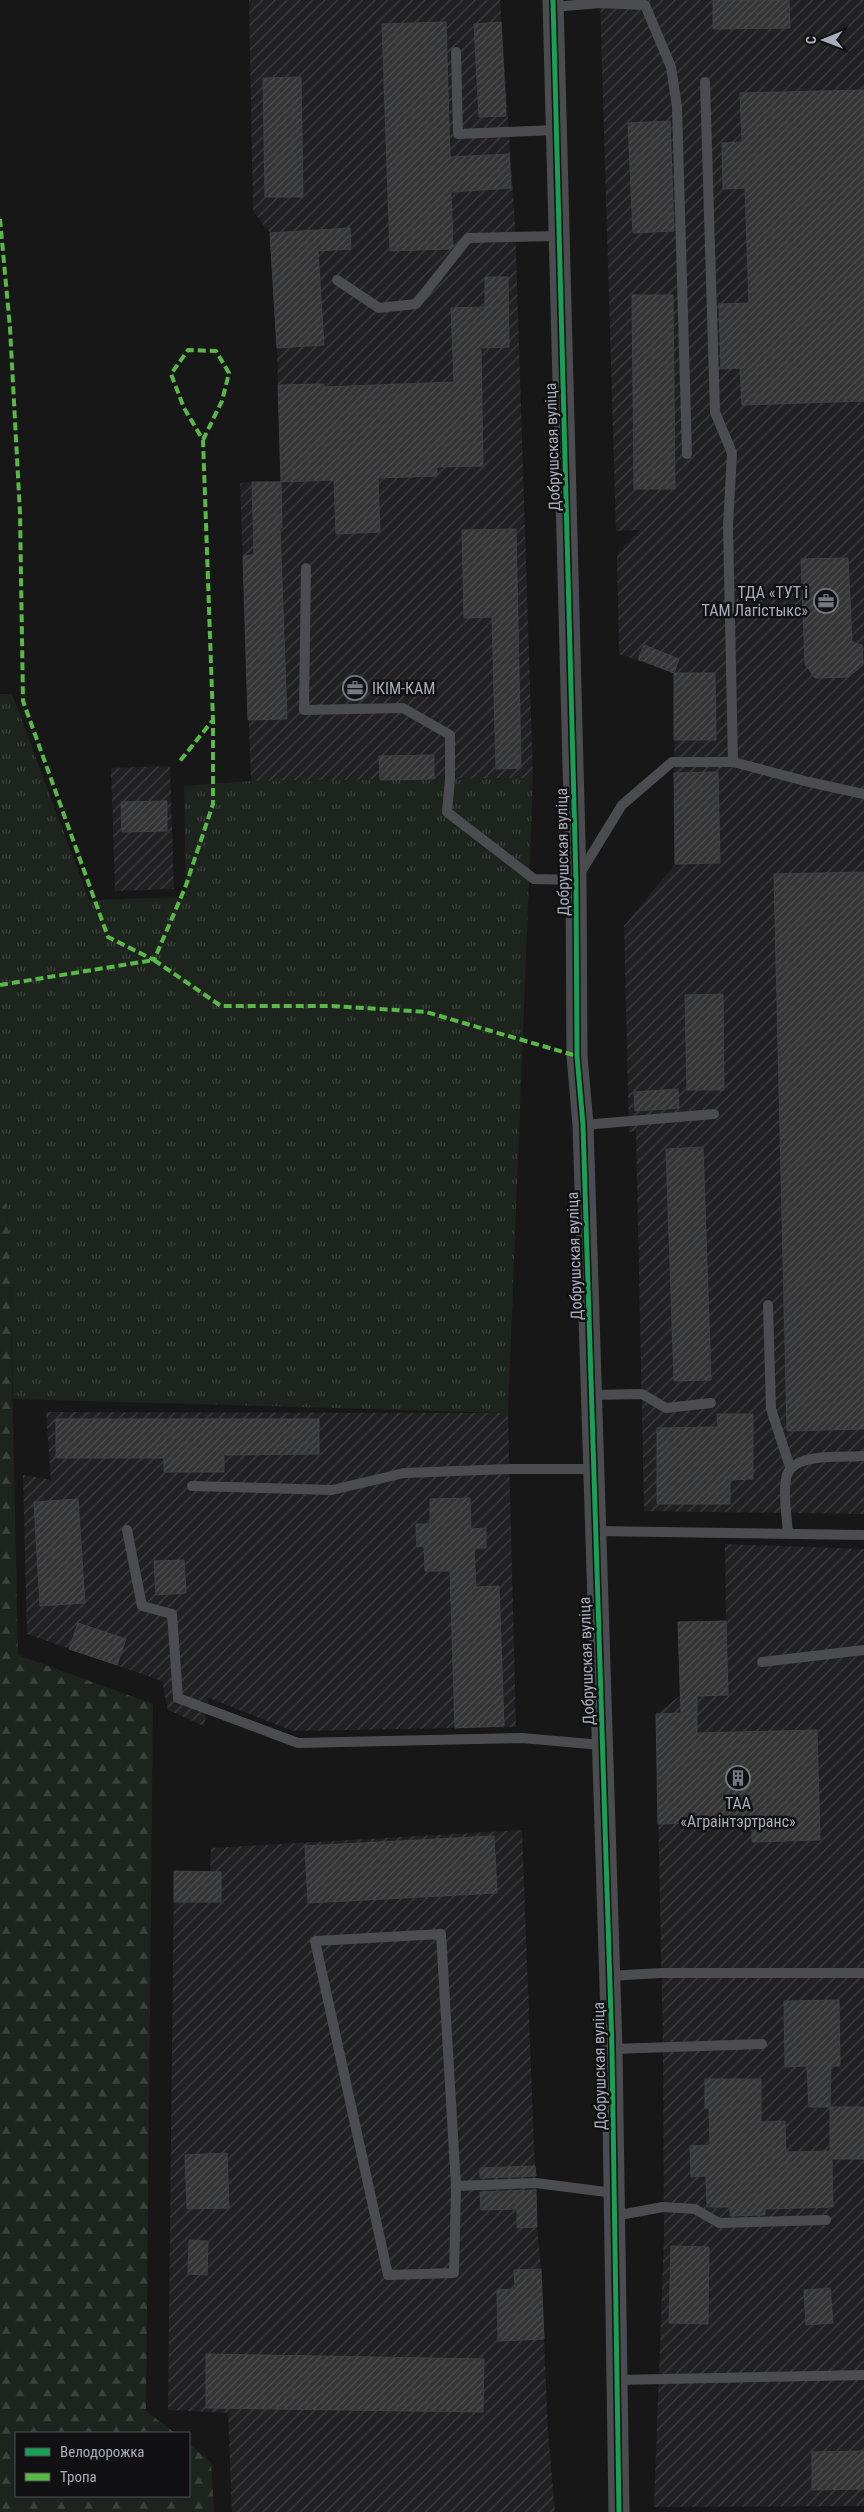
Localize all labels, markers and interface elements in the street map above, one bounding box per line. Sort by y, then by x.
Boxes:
north arrow [799,15,849,65]
text: С [803,36,819,44]
street label: Добрушская вуліца [541,383,564,511]
place label: ТДА «ТУТ і ТАМ Лагістыкс» [701,583,808,620]
office icon: ТДА «ТУТ і ТАМ Лагістыкс» [813,588,839,614]
office icon: ІКІМ-КАМ [342,675,368,701]
place label: ІКІМ-КАМ [372,679,435,698]
street label: Добрушская вуліца [552,788,573,916]
street label: Добрушская вуліца [563,1192,586,1320]
street label: Добрушская вуліца [575,1597,598,1725]
building icon: ТАА «Аграінтэртранс» [725,1765,751,1791]
place label: ТАА «Аграінтэртранс» [680,1794,796,1831]
street label: Добрушская вуліца [589,2002,610,2130]
legend [15,2432,190,2497]
text: Велодорожка [60,2443,145,2461]
text: Тропа [60,2468,97,2486]

